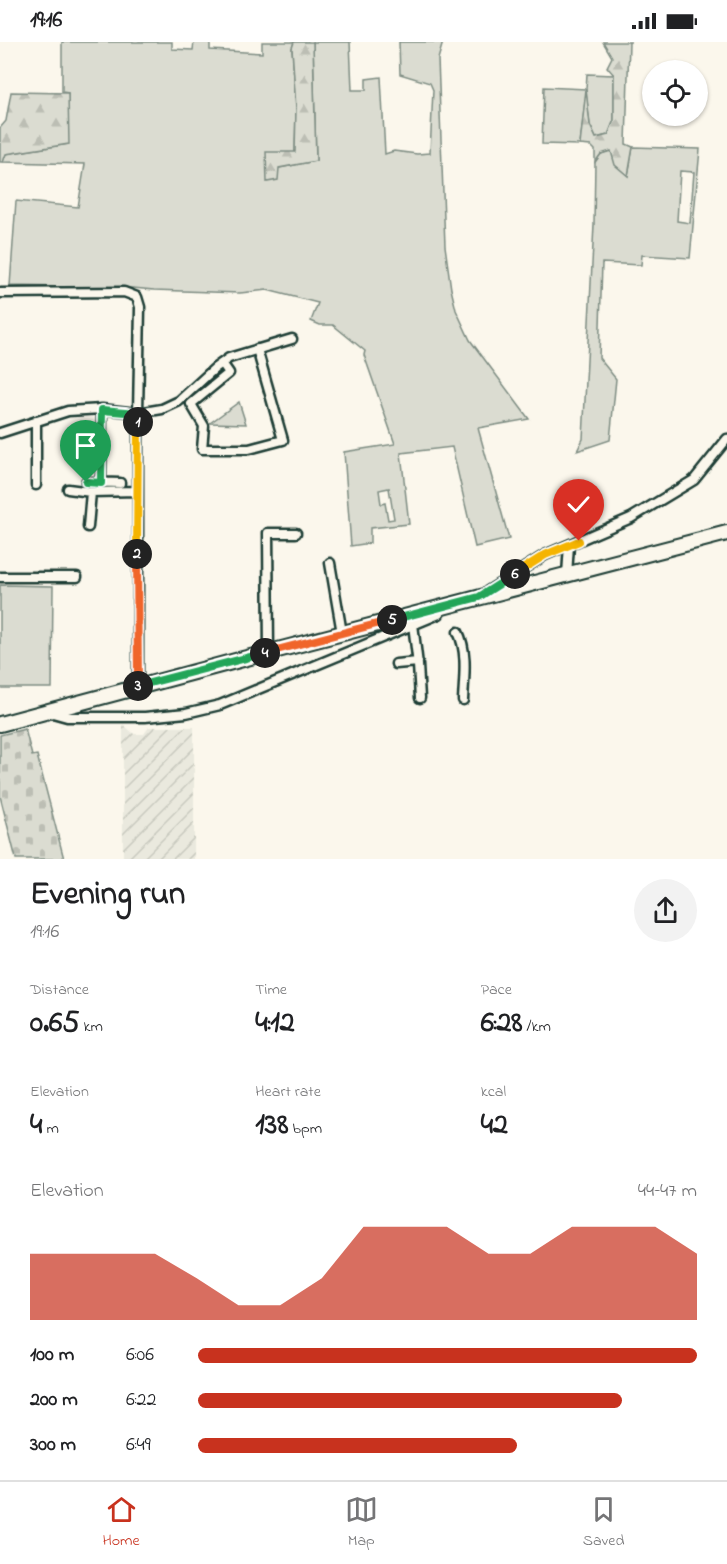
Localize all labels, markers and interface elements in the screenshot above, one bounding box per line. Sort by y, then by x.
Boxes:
text: 19:16 [30,5,62,37]
map controls [642,60,708,126]
button: locate [642,60,708,126]
pin: 1 [123,407,153,437]
text: 1 [135,410,141,434]
pin [60,420,111,482]
icon: arrive [69,429,102,462]
pin [553,479,604,541]
icon: check [562,488,595,521]
pin: 2 [122,539,152,569]
text: 2 [133,542,141,566]
pin: 6 [500,559,530,589]
text: 6 [511,562,519,586]
pin: 5 [377,605,407,635]
text: 5 [387,608,397,632]
pin: 4 [250,638,280,668]
text: 4 [262,641,268,665]
pin: 3 [123,671,153,701]
text: 3 [135,674,141,698]
text: Evening run [30,871,185,919]
button: share [634,879,697,942]
text: 19:16 [30,918,59,947]
text: Distance [30,978,89,1002]
text: Time [255,978,287,1002]
text: Pace [481,978,512,1002]
text: 0.65 [30,1002,79,1046]
text: 4:12 [255,1002,295,1046]
text: 6:28 [481,1002,523,1046]
text: km [79,1015,103,1039]
text: /km [523,1015,551,1039]
text: Elevation [30,1080,89,1104]
text: Heart rate [255,1080,321,1104]
text: kcal [481,1080,506,1104]
text: 4 [30,1104,42,1148]
text: 138 [255,1104,289,1148]
text: 42 [481,1104,508,1148]
text: m [42,1117,59,1141]
text: bpm [289,1117,322,1141]
text: Elevation [30,1177,104,1206]
text: 44–47 m [638,1177,697,1206]
text: 100 m [30,1341,74,1370]
text: 6:06 [126,1341,154,1370]
text: 200 m [30,1386,78,1415]
text: 6:22 [126,1386,156,1415]
text: 300 m [30,1431,76,1460]
text: 6:49 [126,1431,151,1460]
tab: Home [103,1493,140,1553]
tab: Map [345,1493,378,1553]
tab: Saved [583,1493,624,1553]

